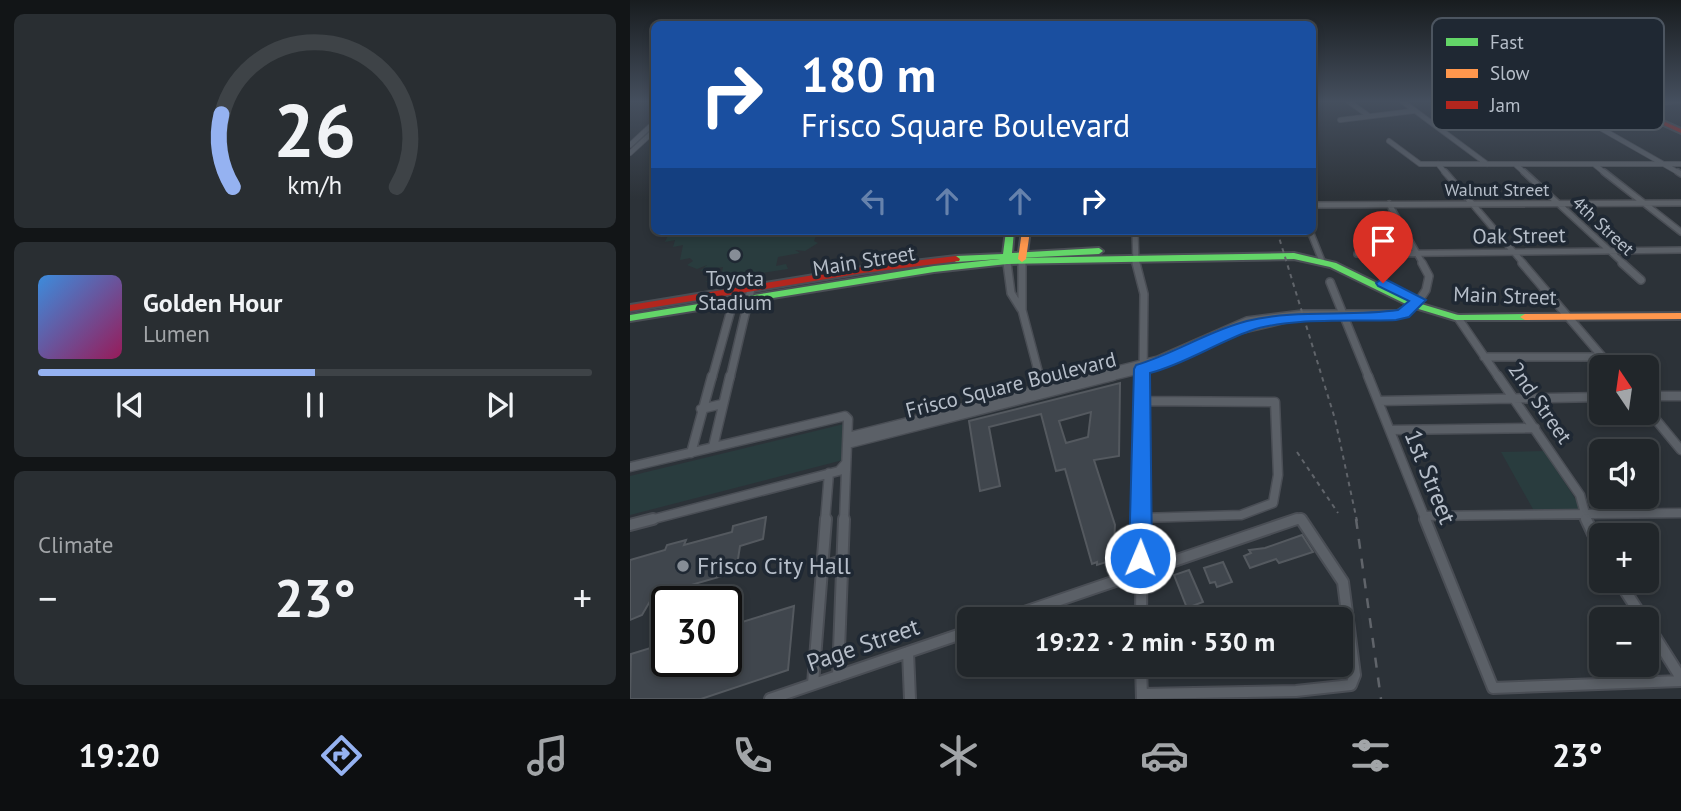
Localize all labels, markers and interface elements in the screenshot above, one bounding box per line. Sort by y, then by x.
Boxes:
legend [1432,18,1664,130]
text: Fast [1490,30,1524,54]
text: 180 m [801,42,936,106]
icon: right [686,49,777,140]
text: Slow [1490,61,1530,85]
text: 26 [274,84,356,178]
text: Jam [1489,93,1520,117]
text: Frisco Square Boulevard [801,104,1130,146]
text: km/h [288,169,342,201]
street label: Walnut Street [1445,178,1549,201]
icon: left [855,182,893,220]
icon: ahead [928,182,966,220]
icon: ahead [1001,182,1039,220]
icon: right [1074,182,1112,220]
street label: 4th Street [1568,191,1639,260]
pin [1353,211,1413,283]
street label: Oak Street [1472,221,1566,250]
icon: arrive [1364,222,1402,260]
street label: Main Street [811,239,917,282]
marker: Toyota Stadium [727,247,743,263]
place label: Toyota Stadium [698,265,772,316]
street label: Main Street [1453,280,1557,311]
text: Golden Hour [143,286,282,319]
text: Lumen [143,319,210,348]
street label: Frisco Square Boulevard [903,345,1119,424]
north arrow [1589,355,1659,425]
map controls [1589,355,1659,677]
street label: 2nd Street [1503,357,1578,449]
icon: previous [111,386,149,424]
icon: pause [296,386,334,424]
icon: next [481,386,519,424]
street label: 1st Street [1398,425,1463,529]
button: sound [1589,439,1659,509]
position arrow [1103,521,1177,595]
button: + [1589,523,1659,593]
text: Climate [38,530,113,559]
place label: Frisco City Hall [697,550,851,581]
marker: Frisco City Hall [675,558,691,574]
text: 23° [274,564,356,631]
text: − [38,573,57,622]
text: + [573,573,592,622]
speed limit sign: 30 [651,586,742,677]
button: − [1589,607,1659,677]
street label: Page Street [802,611,923,678]
text: 19:22 · 2 min · 530 m [1035,625,1275,658]
icon: directions [317,731,366,780]
icon: music [523,731,572,780]
icon: phone [728,731,777,780]
icon: climate [934,731,983,780]
icon: car [1140,731,1189,780]
icon: filters [1346,731,1395,780]
text: 19:20 [78,734,160,776]
text: 23° [1552,734,1603,776]

